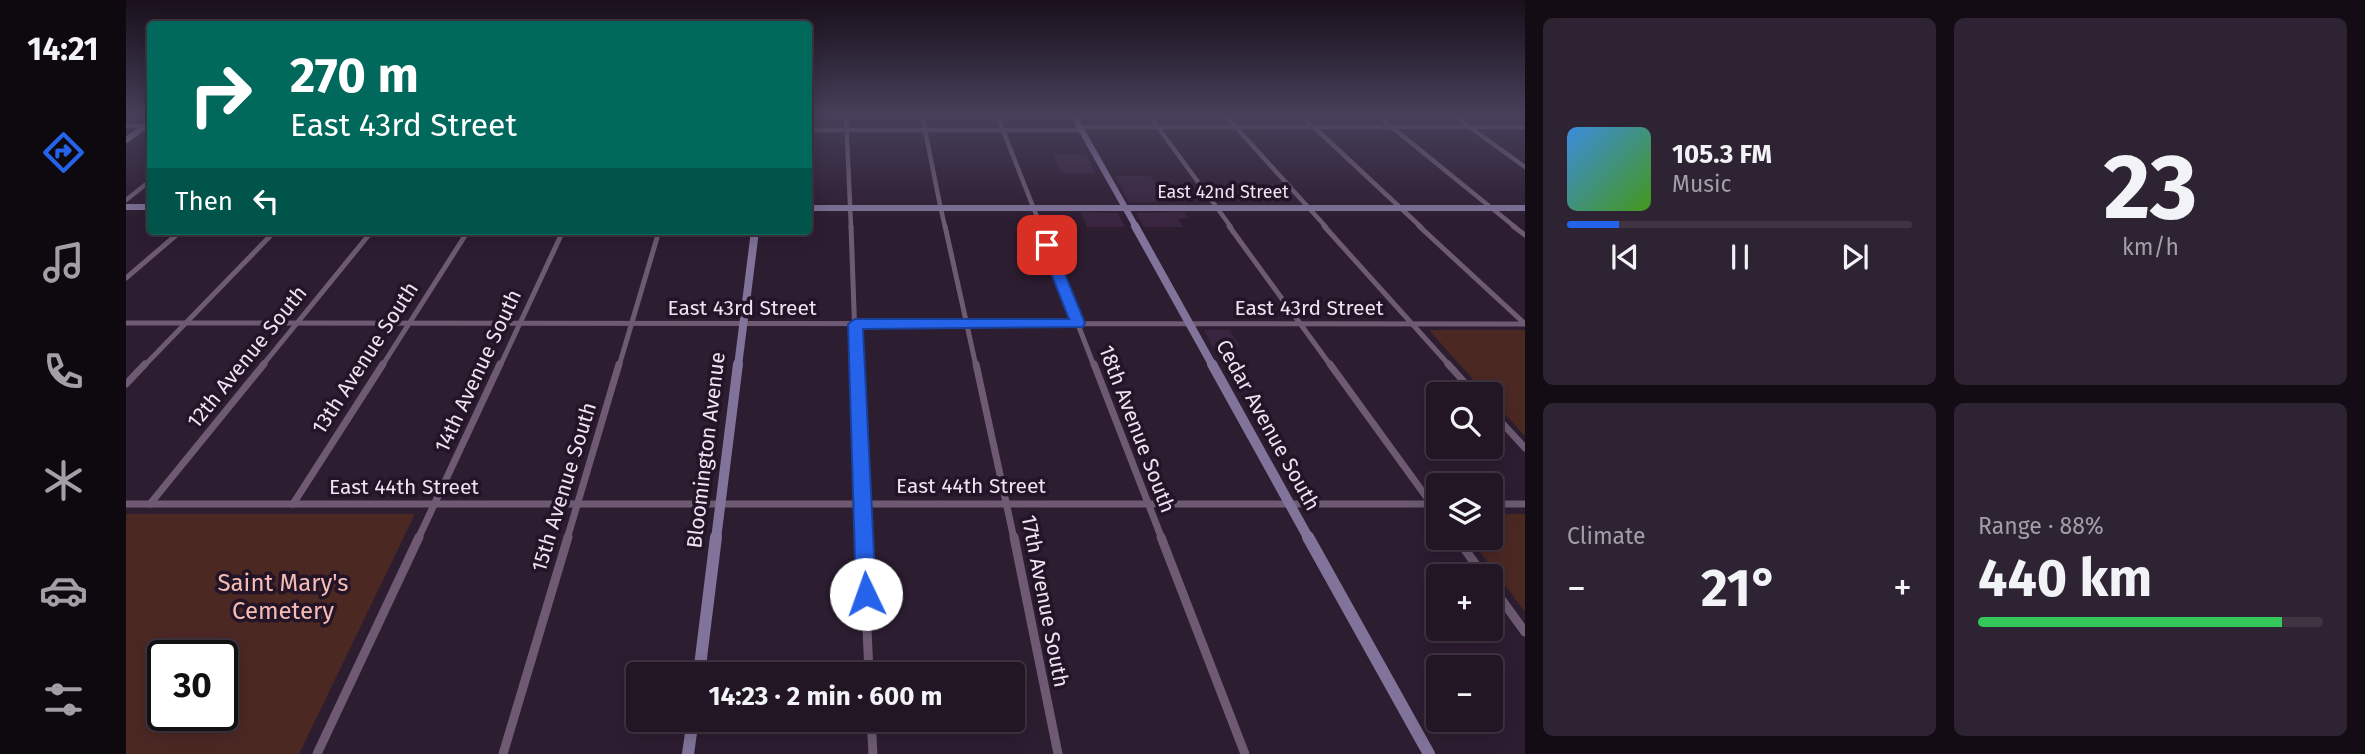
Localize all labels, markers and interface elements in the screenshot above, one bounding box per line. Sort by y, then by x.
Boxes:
text: 14:21 [27,30,99,68]
text: 270 m [290,46,419,105]
icon: right [175,49,266,140]
text: East 43rd Street [290,106,517,144]
icon: directions [39,128,88,177]
text: 23 [2104,133,2197,242]
text: 105.3 FM [1672,139,1772,170]
text: Music [1672,170,1732,198]
street label: East 42nd Street [1157,181,1289,203]
icon: left [247,182,285,220]
text: Then [175,186,233,217]
pin [1017,215,1077,275]
icon: arrive [1028,226,1066,264]
text: km/h [2122,233,2179,261]
icon: music [39,238,88,287]
icon: previous [1606,238,1644,276]
icon: pause [1721,238,1759,276]
icon: next [1836,238,1874,276]
street label: 13th Avenue South [306,277,424,439]
street label: 12th Avenue South [182,280,312,434]
street label: 14th Avenue South [429,285,527,457]
street label: East 43rd Street [667,295,817,321]
street label: East 43rd Street [1234,295,1384,321]
street label: Cedar Avenue South [1210,335,1326,515]
street label: 18th Avenue South [1093,342,1181,516]
icon: phone [39,347,88,396]
street label: Bloomington Avenue [681,350,731,550]
map controls [1426,382,1503,732]
button: search [1426,382,1503,459]
street label: 15th Avenue South [526,399,602,575]
icon: climate [39,456,88,505]
street label: East 44th Street [896,473,1046,499]
button: layers [1426,473,1503,550]
street label: East 44th Street [329,474,479,500]
text: Range · 88% [1978,512,2104,540]
street label: 17th Avenue South [1016,513,1074,689]
text: Climate [1567,522,1646,550]
text: 440 km [1978,547,2152,610]
position arrow [829,557,903,631]
text: 21° [1701,557,1778,620]
button: + [1426,564,1503,641]
text: − [1567,565,1586,611]
text: + [1893,565,1912,611]
icon: car [39,566,88,615]
park label: Saint Mary's Cemetery [217,569,349,625]
speed limit sign: 30 [147,640,238,731]
button: − [1426,655,1503,732]
icon: filters [39,675,88,724]
text: 14:23 · 2 min · 600 m [708,681,943,712]

